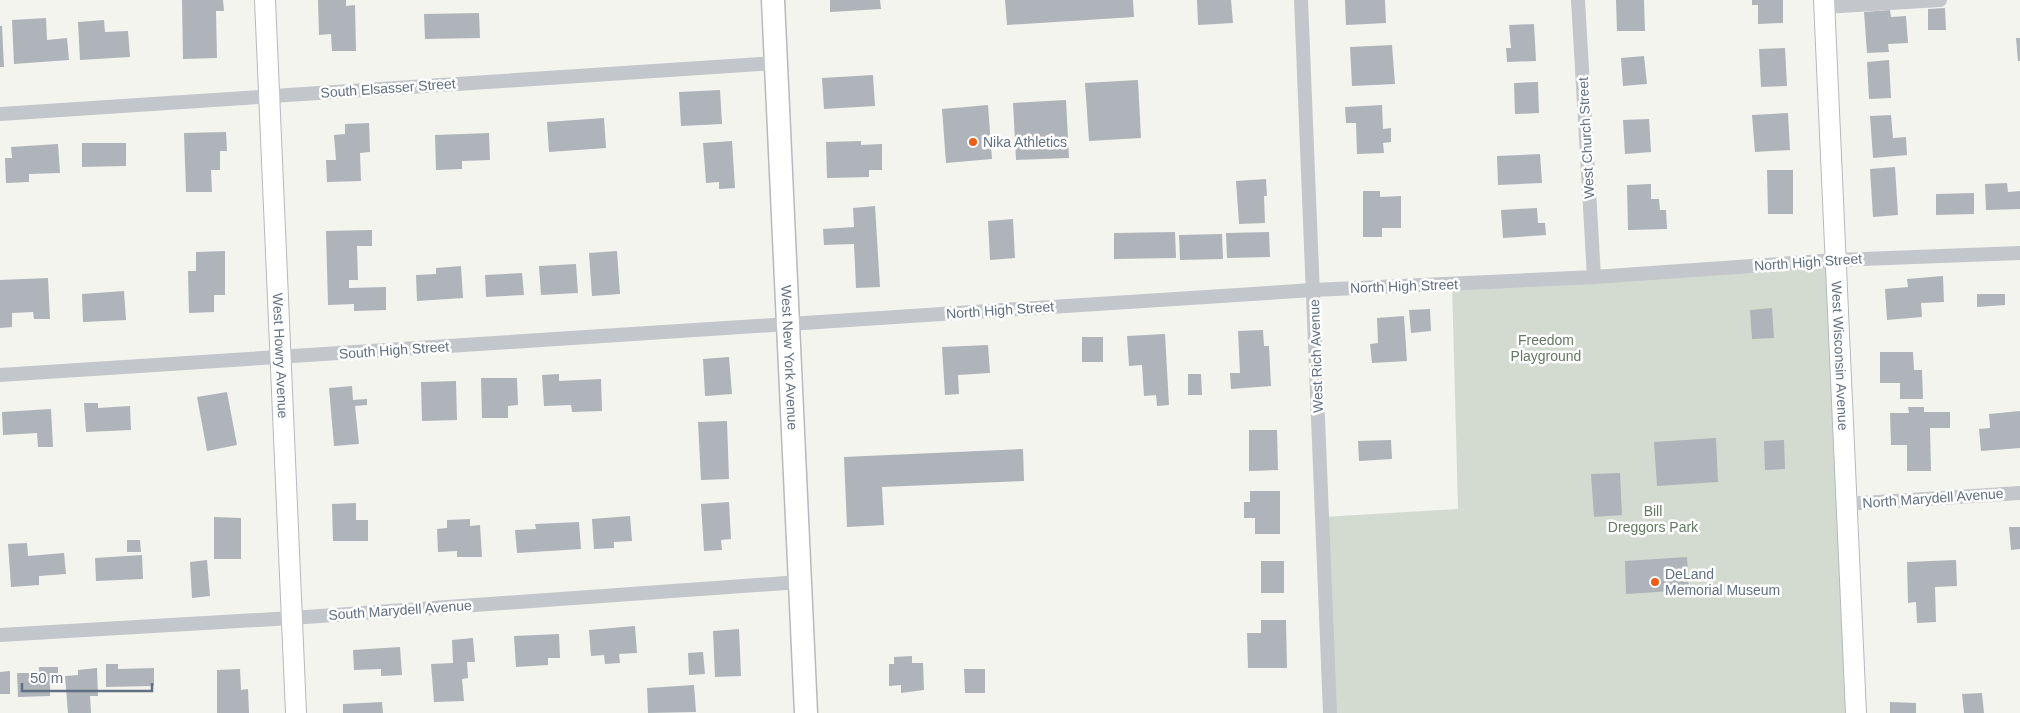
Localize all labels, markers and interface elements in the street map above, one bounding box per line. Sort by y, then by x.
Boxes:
street label: South Elsasser Street [320,75,456,101]
street label: West Church Street [1575,77,1597,199]
place label: Nika Athletics [983,134,1067,150]
marker: Nika Athletics [967,136,979,148]
street label: North High Street [1753,250,1863,274]
street label: North High Street [1350,276,1458,296]
street label: West Wisconsin Avenue [1829,280,1851,431]
street label: West New York Avenue [778,285,801,431]
street label: West Howry Avenue [270,293,291,419]
street label: North High Street [945,298,1055,322]
street label: West Rich Avenue [1306,299,1326,413]
park label: Freedom Playground [1511,332,1581,364]
street label: South High Street [338,338,450,362]
street label: North Marydell Avenue [1862,485,2004,511]
park label: Bill Dreggors Park [1608,503,1699,535]
place label: DeLand Memorial Museum [1665,566,1780,598]
marker: DeLand Memorial Museum [1649,576,1661,588]
street label: South Marydell Avenue [328,597,472,623]
scale bar [22,660,152,692]
text: 50 m [30,669,63,686]

